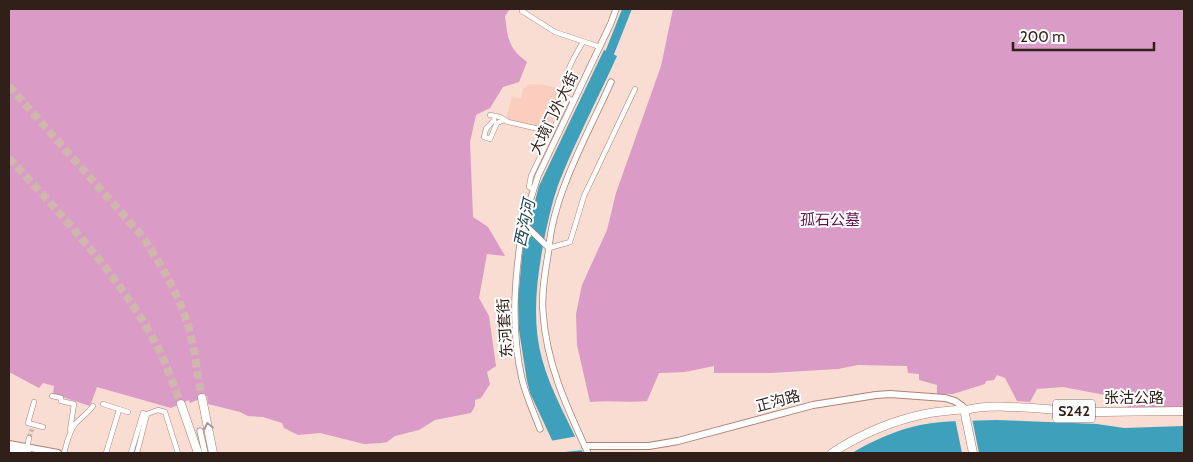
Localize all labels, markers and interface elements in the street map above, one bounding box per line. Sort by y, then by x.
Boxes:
scale bar [1013,20,1154,52]
text: 200 m [1020,28,1065,46]
street label: 大境门外大街 [526,69,582,157]
water label: 西沟河 [510,195,539,249]
park label: 孤石公墓 [800,211,860,229]
street label: 东河套街 [494,297,516,359]
street label: 正沟路 [754,386,802,416]
street label: 张沽公路 [1104,389,1164,407]
road number: S242 [1053,400,1095,422]
one-way arrow [203,421,213,430]

